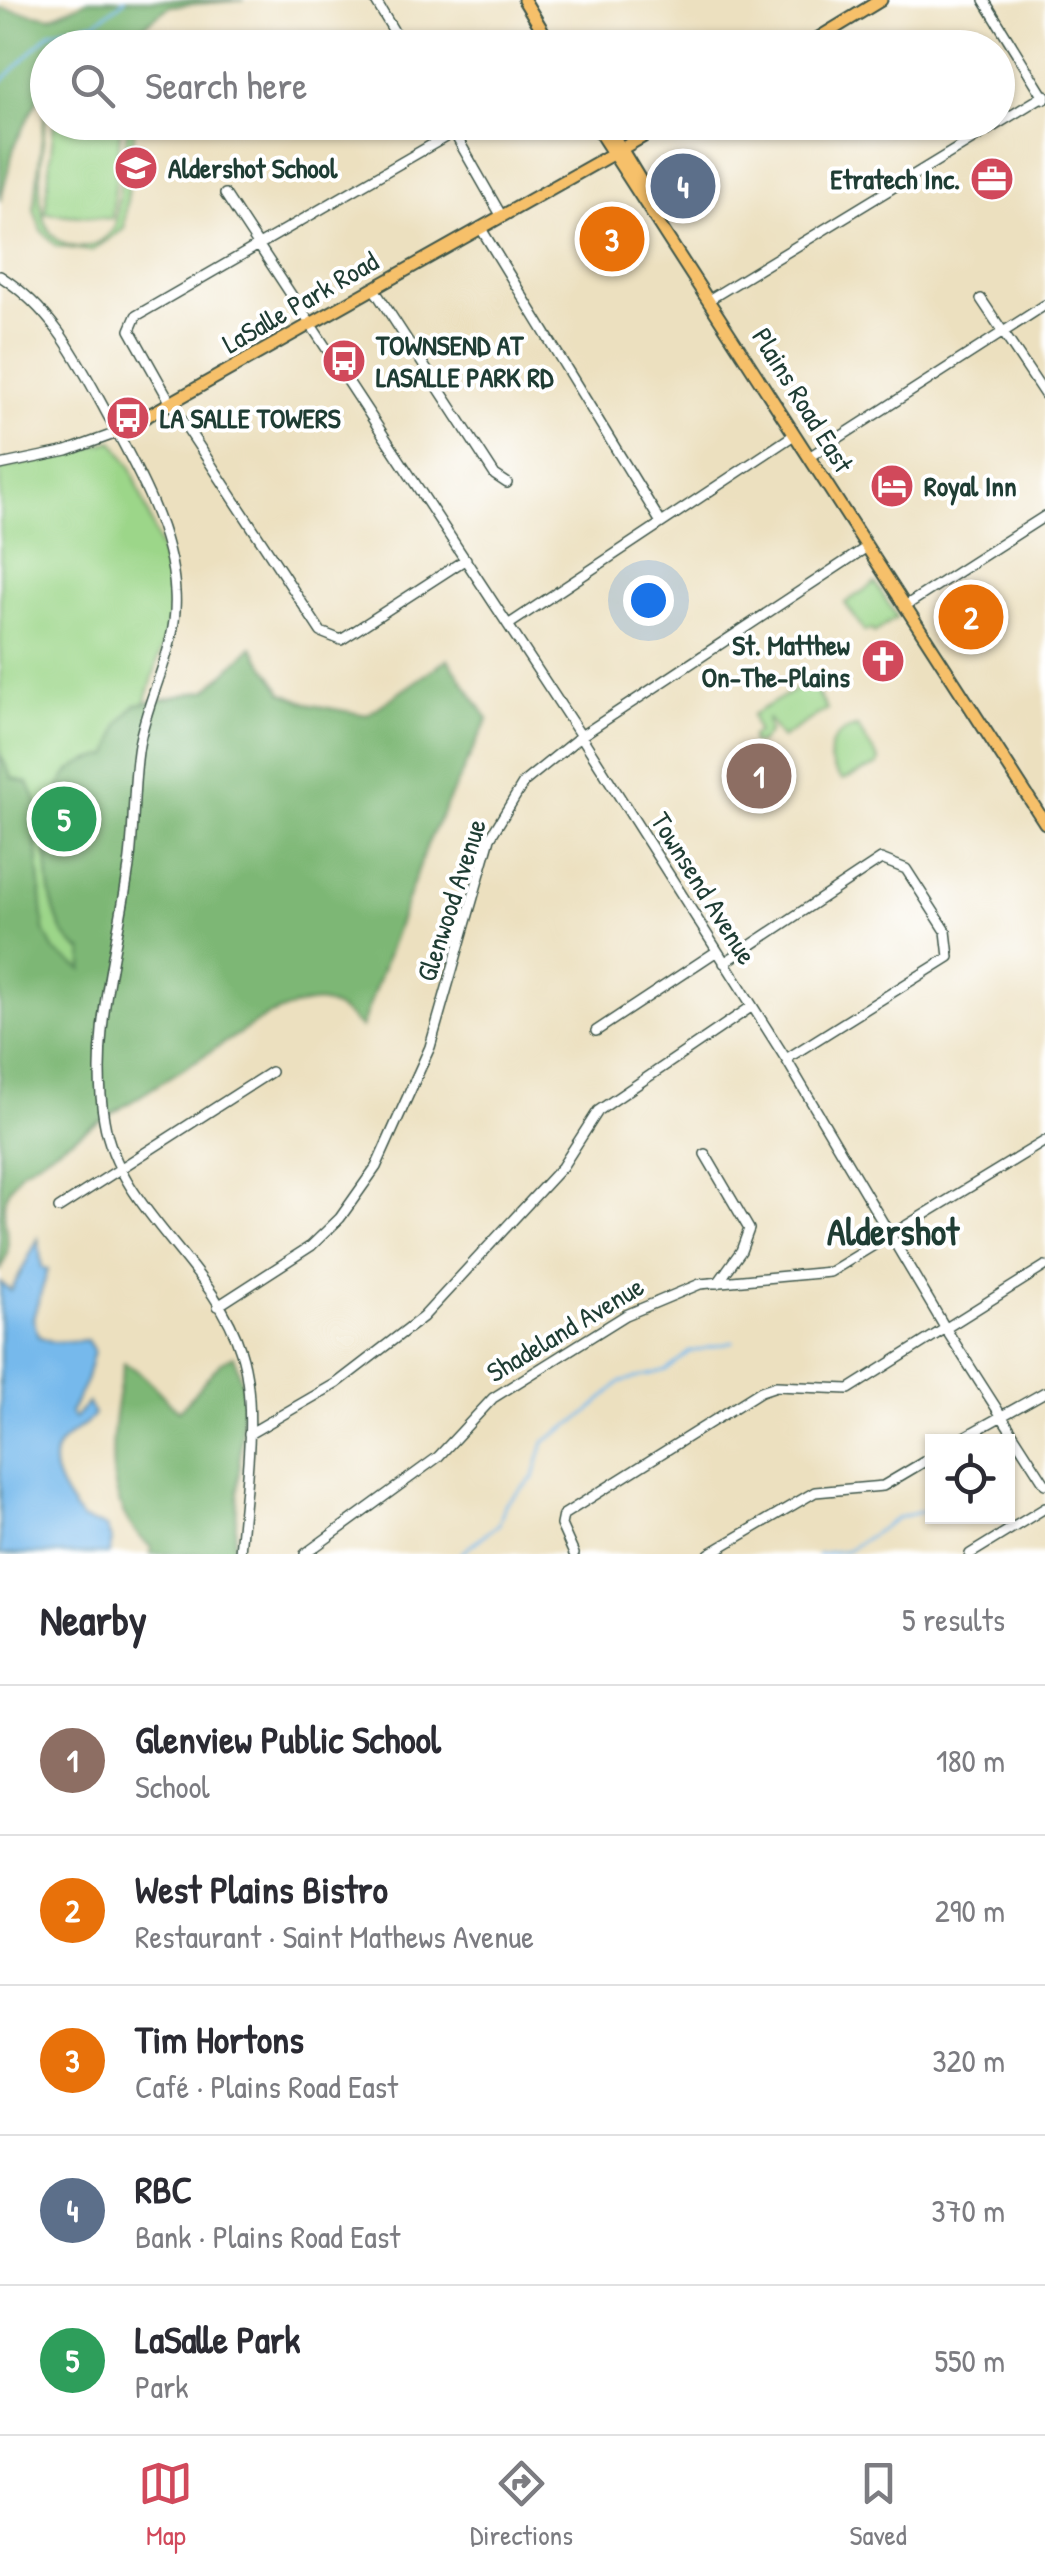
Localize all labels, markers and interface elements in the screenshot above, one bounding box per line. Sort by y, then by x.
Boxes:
search box [30,30,1015,140]
icon: search [65,58,120,113]
text: Search here [145,59,307,111]
school or university icon: Aldershot School [113,145,159,191]
pin: 4 [650,148,716,224]
place label: Aldershot School [168,149,338,187]
office icon: Etratech Inc. [969,156,1015,202]
place label: Etratech Inc. [830,160,960,198]
pin: 3 [580,202,644,276]
street label: LaSalle Park Road [215,242,385,362]
street label: Plains Road East [743,320,863,480]
place label: TOWNSEND AT LASALLE PARK RD [375,326,554,396]
bus stop icon: TOWNSEND AT LASALLE PARK RD [321,338,367,384]
bus stop icon: LA SALLE TOWERS [105,395,151,441]
place label: LA SALLE TOWERS [160,399,341,437]
hotel icon: Royal Inn [869,463,915,509]
place label: Royal Inn [924,467,1017,506]
your location [623,575,674,626]
pin: 2 [938,580,1004,654]
place label: St. Matthew On-The-Plains [702,626,850,696]
church icon: St. Matthew On-The-Plains [860,638,906,684]
pin: 1 [726,738,792,814]
pin: 5 [32,782,96,856]
street label: Townsend Avenue [642,805,766,971]
street label: Glenwood Avenue [407,814,495,986]
district label: Aldershot [827,1205,961,1257]
street label: Shadeland Avenue [479,1267,651,1391]
map controls [925,1434,1015,1524]
button: locate [925,1434,1015,1524]
text: Nearby [40,1591,147,1648]
text: 5 results [902,1598,1005,1641]
text: Glenview Public School [135,1713,441,1765]
text: 1 [67,1739,78,1782]
text: 180 m [936,1739,1005,1782]
text: School [135,1765,210,1808]
text: West Plains Bistro [135,1863,388,1915]
text: 2 [65,1889,80,1932]
text: 290 m [935,1889,1005,1932]
text: Restaurant · Saint Mathews Avenue [135,1915,534,1958]
text: Tim Hortons [135,2013,304,2065]
text: 3 [65,2039,80,2082]
text: 320 m [932,2039,1005,2082]
text: Café · Plains Road East [135,2065,398,2108]
text: RBC [135,2163,192,2215]
text: 4 [66,2189,79,2232]
text: 370 m [931,2189,1005,2232]
text: Bank · Plains Road East [135,2215,400,2258]
text: LaSalle Park [135,2313,300,2365]
text: 5 [66,2339,79,2382]
text: 550 m [934,2339,1005,2382]
text: Park [135,2365,189,2408]
tab: Map [138,2456,193,2554]
tab: Directions [470,2456,573,2554]
tab: Saved [850,2456,907,2554]

